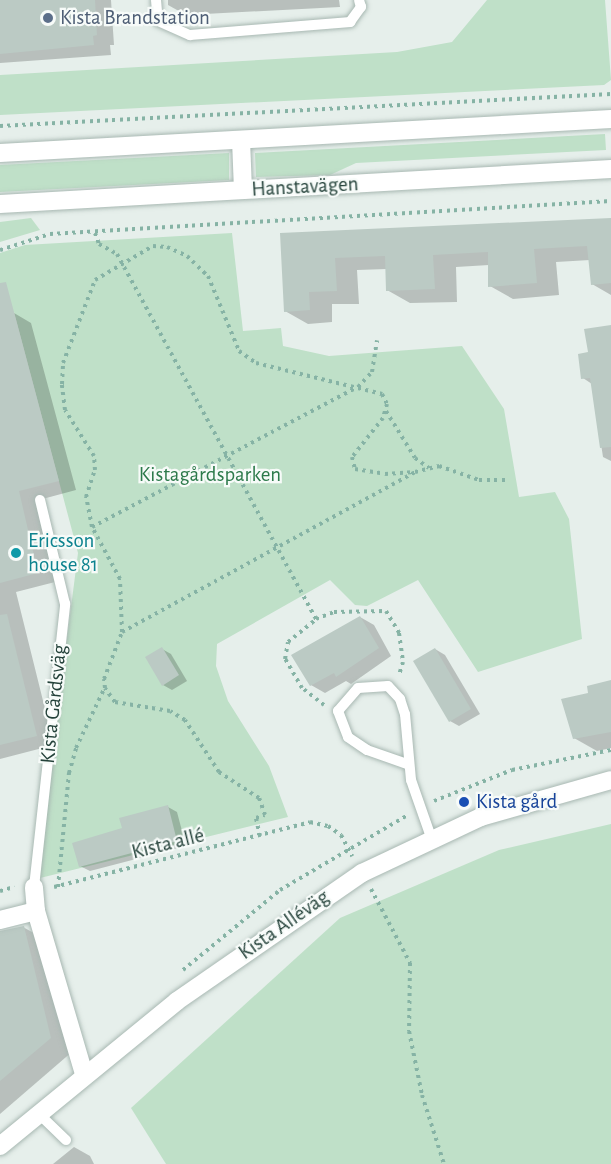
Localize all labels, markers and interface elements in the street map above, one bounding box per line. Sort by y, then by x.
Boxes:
place label: Kista Brandstation [60,5,210,31]
marker: Kista Brandstation [41,11,55,25]
street label: Hanstavägen [251,172,359,202]
park label: Kistagårdsparken [139,462,281,488]
place label: Ericsson house 81 [28,528,98,578]
marker: Ericsson house 81 [9,546,23,560]
street label: Kista Gårdsväg [35,643,73,765]
place label: Kista gård [476,789,557,815]
marker: Kista gård [457,795,471,809]
street label: Kista allé [129,823,207,865]
street label: Kista Alléväg [234,885,334,965]

